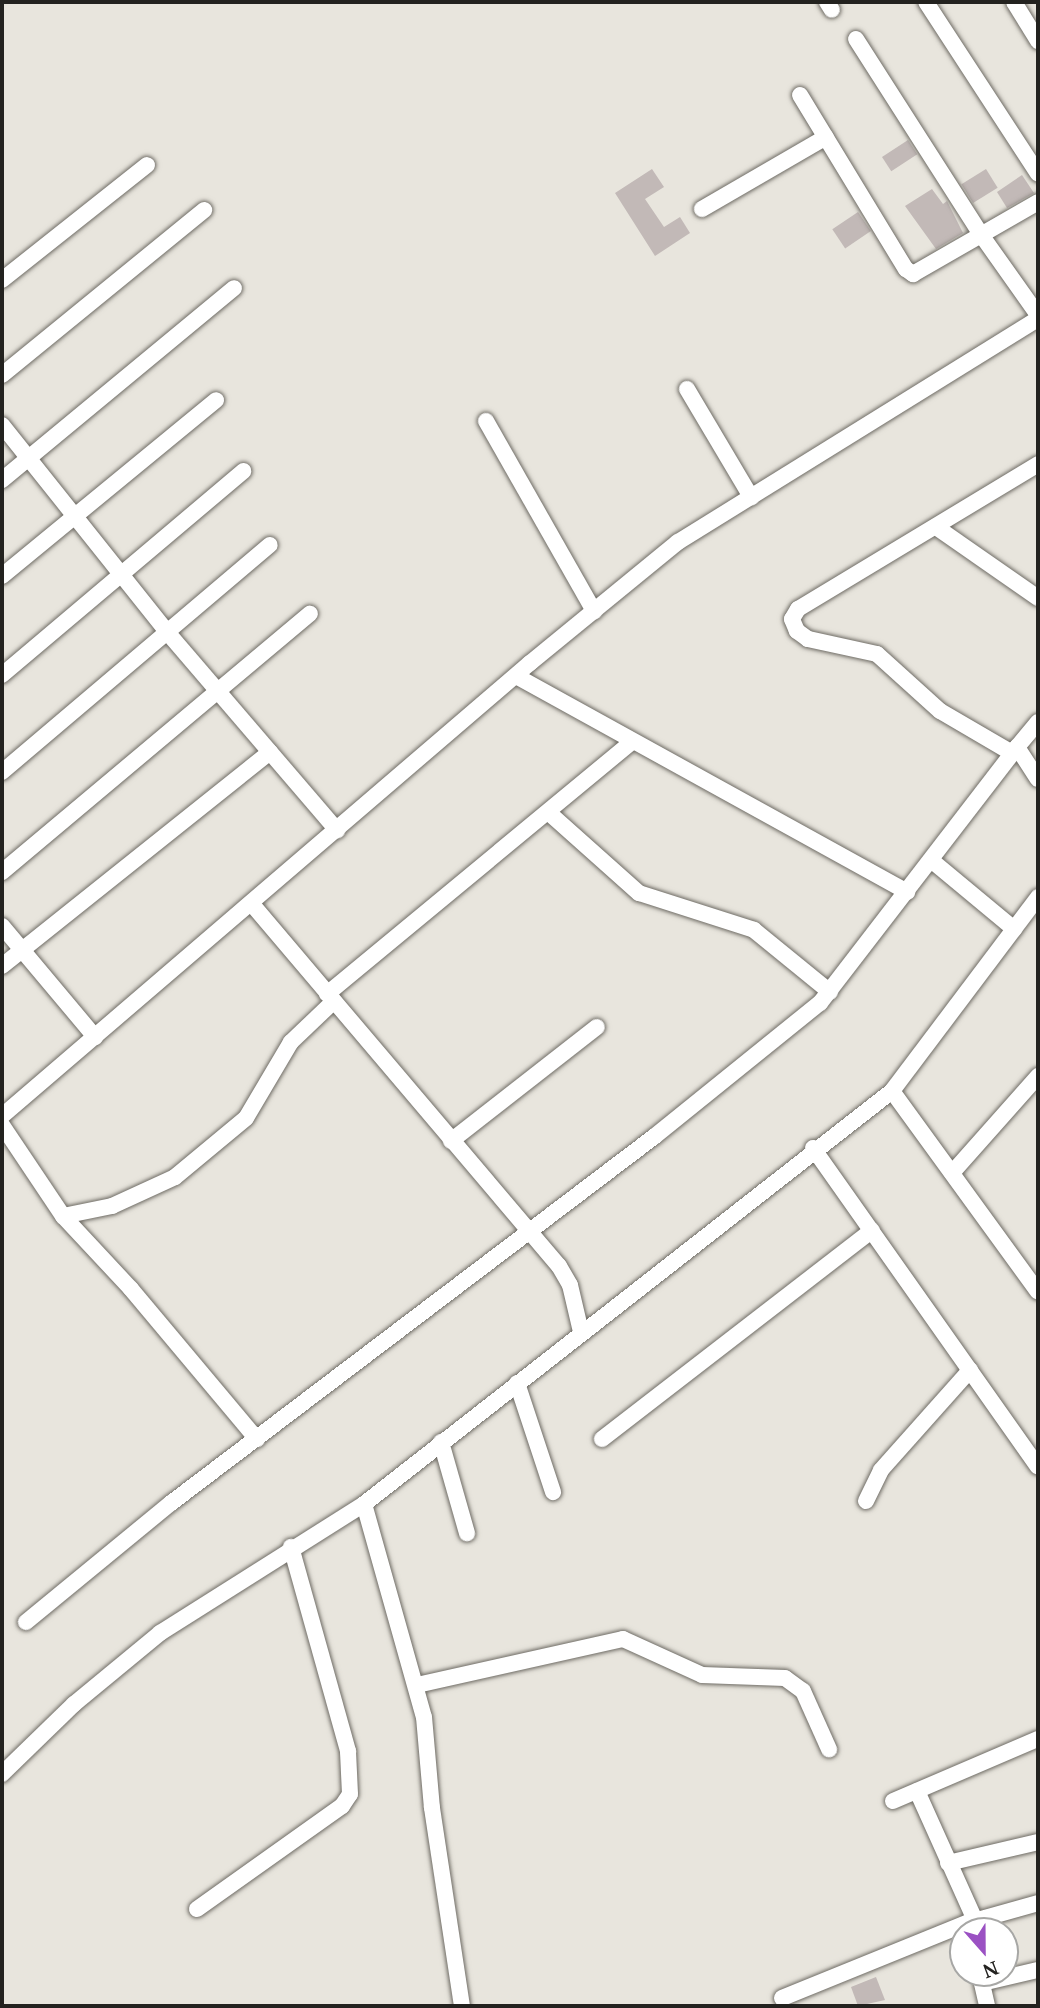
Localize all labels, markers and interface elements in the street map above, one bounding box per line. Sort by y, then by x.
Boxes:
north arrow [949,1917,1019,1987]
text: N [979,1955,1002,1985]

